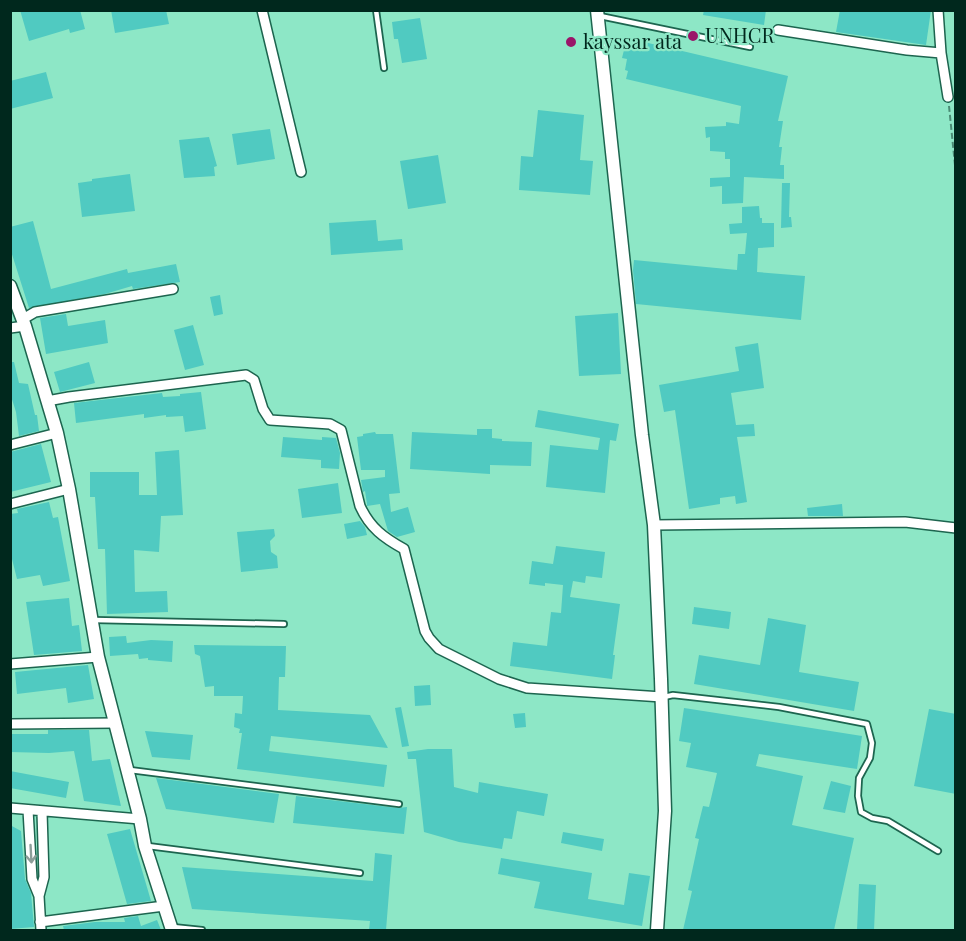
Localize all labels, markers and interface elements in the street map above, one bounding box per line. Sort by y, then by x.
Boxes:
place label: UNHCR [705,21,775,48]
place label: kayssar ata [583,27,682,54]
marker: UNHCR [686,29,700,43]
marker: kayssar ata [564,35,578,49]
one-way arrow [25,843,36,863]

